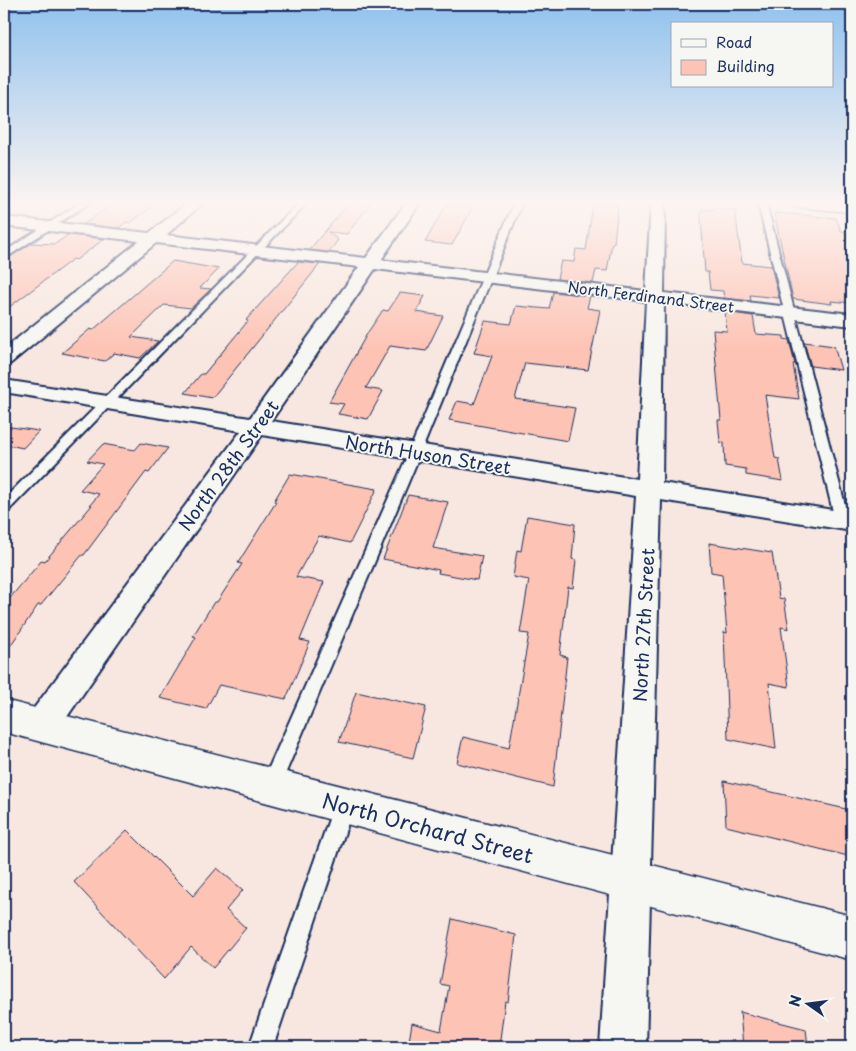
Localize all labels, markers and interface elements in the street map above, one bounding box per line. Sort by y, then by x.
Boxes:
legend [671,22,834,88]
text: Road [716,30,752,53]
text: Building [716,54,775,77]
street label: North Ferdinand Street [567,274,735,318]
street label: North 28th Street [171,394,285,536]
street label: North Huson Street [343,428,513,480]
street label: North 27th Street [625,547,661,703]
street label: North Orchard Street [319,783,537,871]
north arrow [784,978,834,1028]
text: N [783,993,806,1009]

